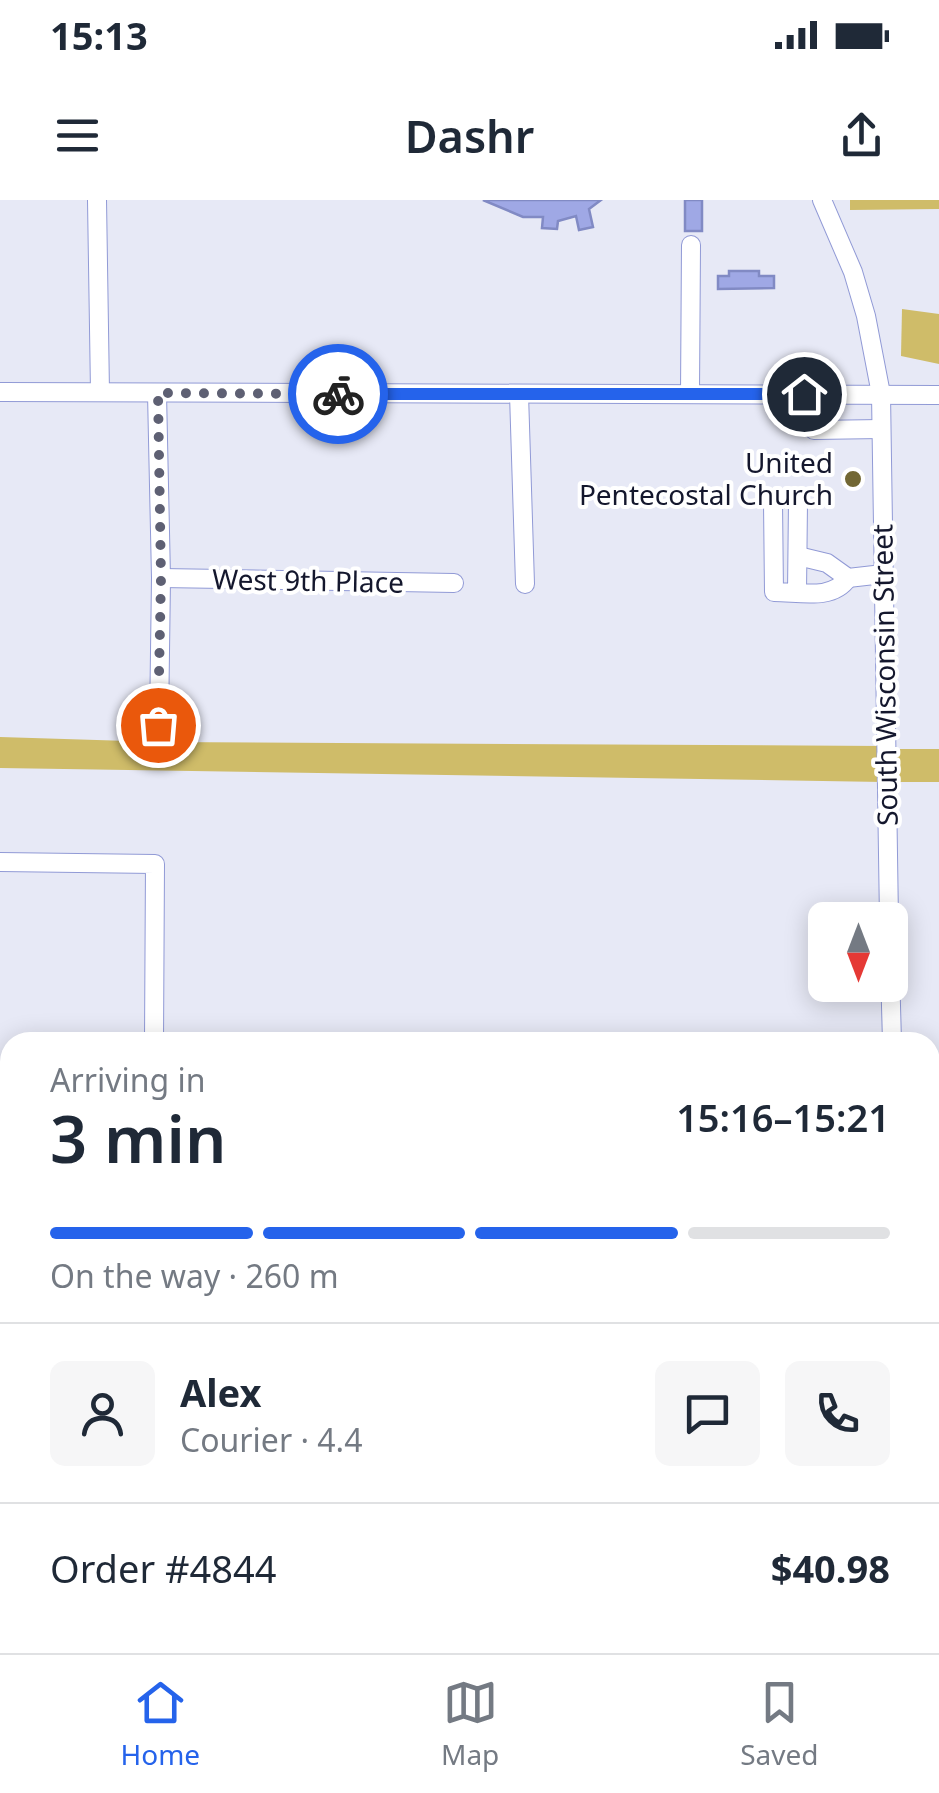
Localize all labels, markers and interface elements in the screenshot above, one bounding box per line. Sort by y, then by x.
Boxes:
text: 15:13 [50,9,148,61]
text: Dashr [405,105,534,166]
icon: menu [50,108,105,163]
icon: share [834,108,889,163]
courier [288,344,388,444]
pin [762,352,847,437]
icon: bike [311,367,366,422]
icon: home [777,367,832,422]
place label: United Pentecostal Church [579,443,833,513]
marker: United Pentecostal Church [842,468,864,490]
street label: South Wisconsin Street [862,524,906,826]
street label: West 9th Place [212,559,404,601]
pin [116,683,201,768]
icon: bag [131,698,186,753]
north arrow [808,902,908,1002]
map controls [808,902,908,1002]
text: Arriving in [50,1058,205,1101]
text: 15:16–15:21 [676,1091,890,1143]
text: 3 min [50,1094,226,1182]
text: On the way · 260 m [50,1254,339,1297]
button: person [50,1361,155,1466]
button: chat [655,1361,760,1466]
button: phone [785,1361,890,1466]
text: Alex [180,1366,262,1418]
text: Courier · 4.4 [180,1418,363,1461]
text: Order #4844 [50,1542,276,1594]
text: $40.98 [771,1542,890,1594]
tab: Home [120,1675,200,1773]
tab: Map [441,1675,499,1773]
tab: Saved [740,1675,819,1773]

